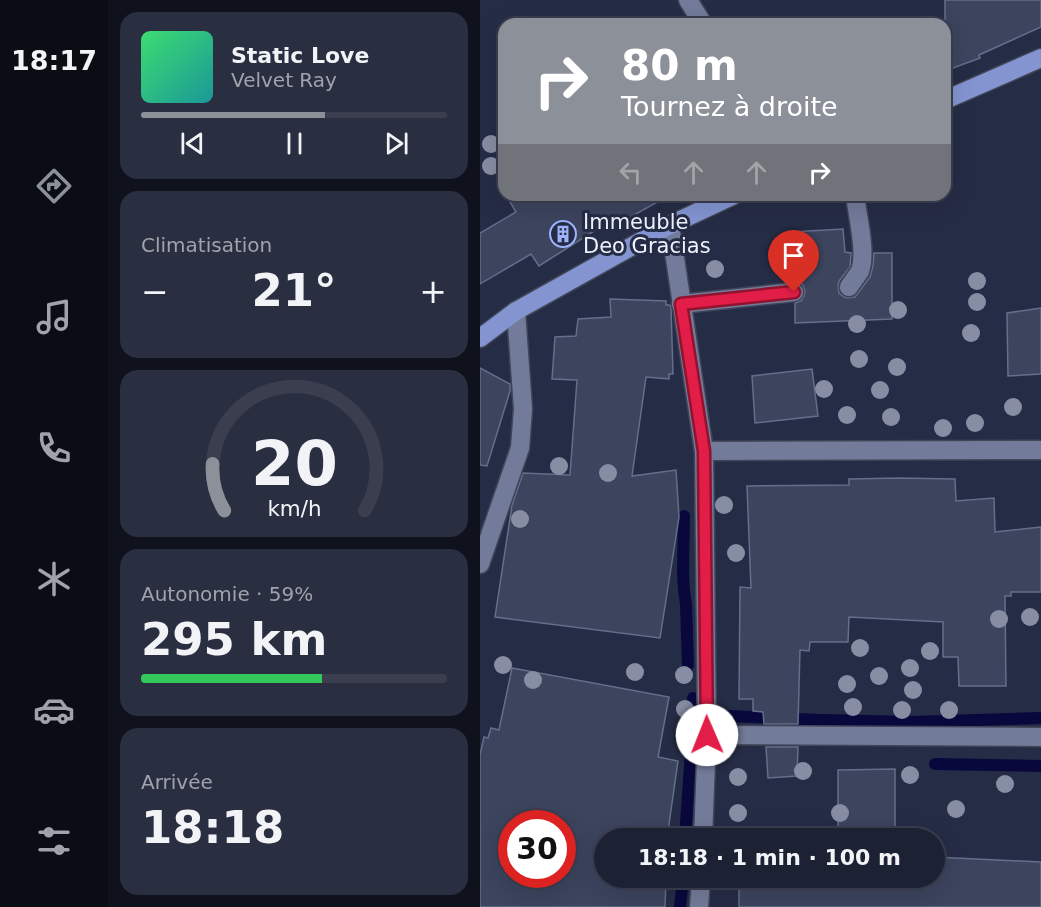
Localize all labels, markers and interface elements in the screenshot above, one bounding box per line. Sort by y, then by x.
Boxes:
text: 80 m [621,41,738,90]
icon: right [522,42,600,120]
text: Static Love [231,43,369,68]
text: 18:17 [11,45,97,76]
text: Velvet Ray [231,68,337,92]
text: Tournez à droite [621,91,838,122]
icon: previous [176,127,209,160]
icon: pause [278,127,311,160]
icon: next [380,127,413,160]
icon: left [614,156,647,189]
icon: ahead [677,156,710,189]
icon: ahead [740,156,773,189]
icon: right [803,156,836,189]
icon: directions [33,165,75,207]
place label: Immeuble Deo Gracias [583,210,711,258]
building icon: Immeuble Deo Gracias [548,219,578,249]
pin [768,230,819,292]
text: Climatisation [141,233,272,257]
icon: arrive [777,239,810,272]
text: 21° [251,264,337,317]
text: − [141,272,169,311]
text: + [419,272,447,311]
icon: music [33,296,75,338]
icon: phone [33,427,75,469]
text: 20 [251,427,337,500]
text: km/h [267,496,321,521]
icon: climate [33,558,75,600]
text: Autonomie · 59% [141,582,313,606]
text: 295 km [141,613,327,666]
icon: car [33,689,75,731]
position arrow [675,703,739,767]
text: Arrivée [141,770,213,794]
text: 18:18 [141,801,284,854]
speed limit sign: 30 [498,810,576,888]
icon: filters [33,820,75,862]
text: 18:18 · 1 min · 100 m [638,845,901,870]

